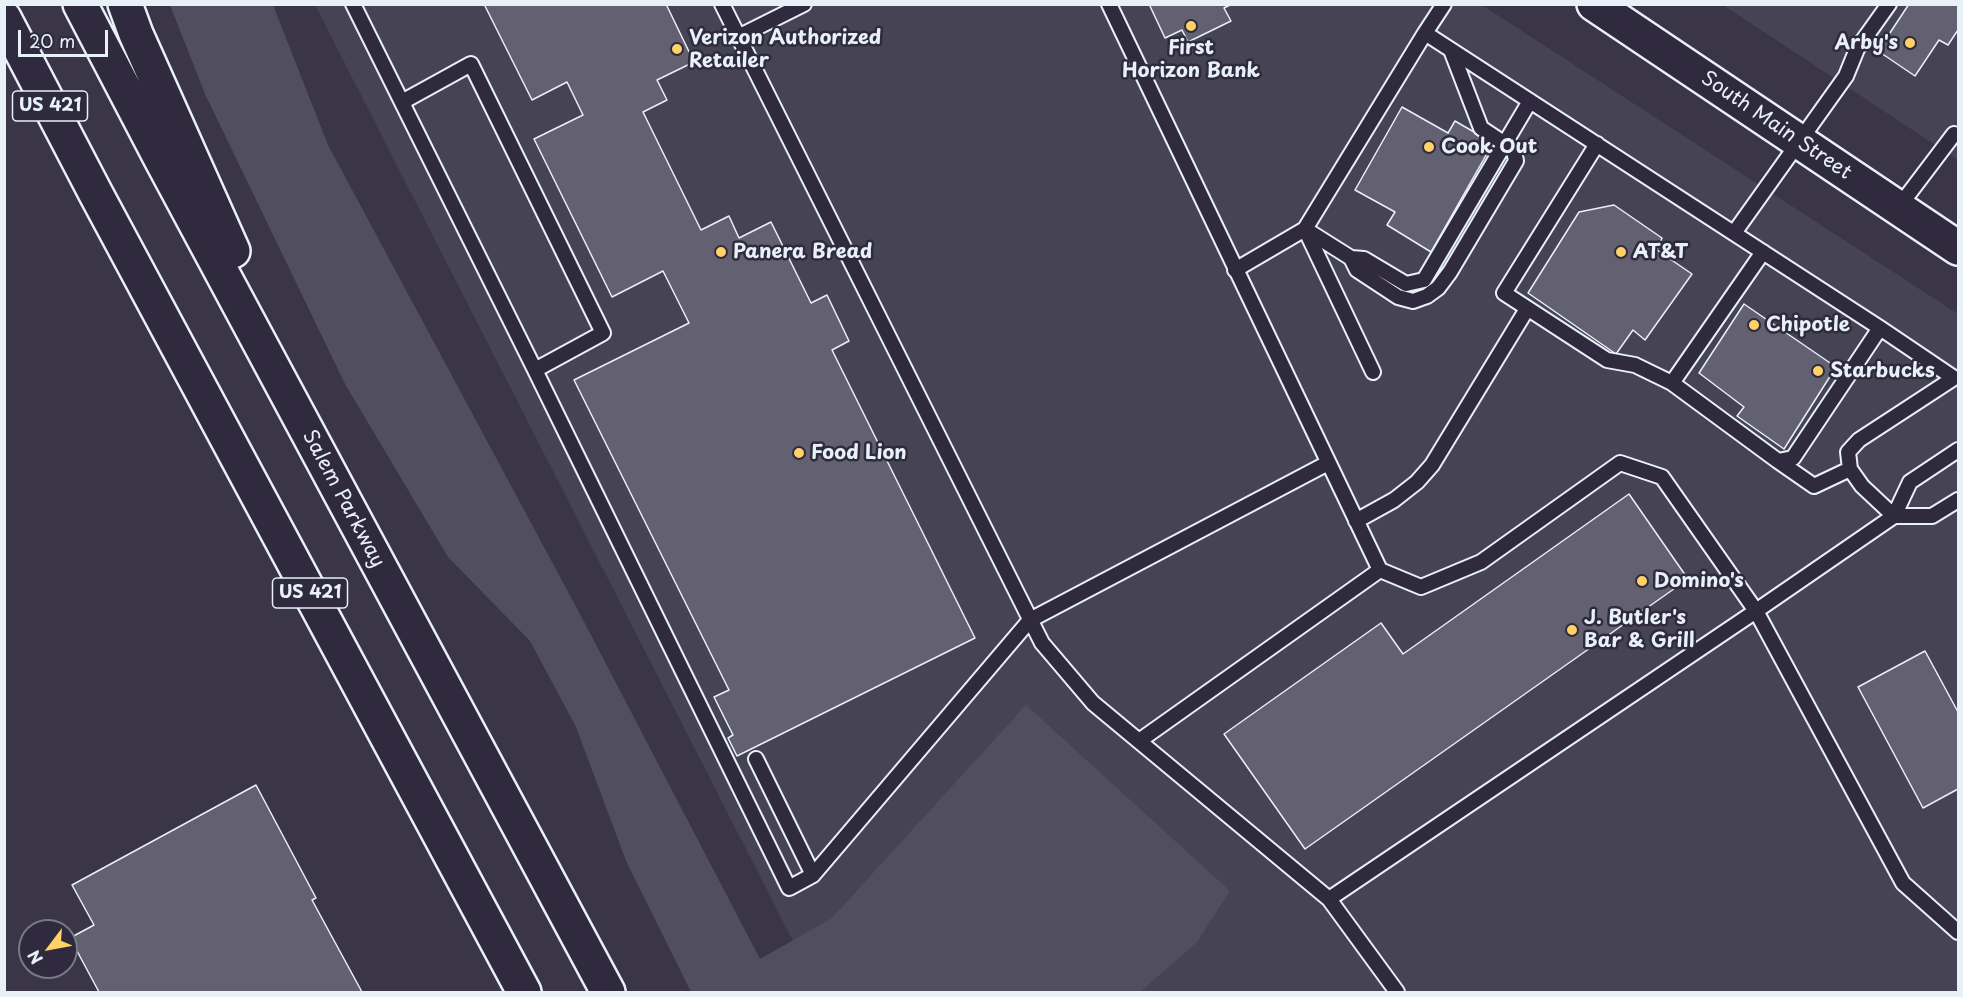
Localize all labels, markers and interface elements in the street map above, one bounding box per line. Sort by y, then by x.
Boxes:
scale bar [21,18,111,56]
marker: First Horizon Bank [1184,19,1198,33]
place label: Verizon Authorized Retailer [689,26,881,73]
text: 20 m [29,27,75,54]
place label: Arby's [1834,31,1898,55]
place label: First Horizon Bank [1122,36,1260,83]
marker: Arby's [1903,36,1917,50]
marker: Verizon Authorized Retailer [670,42,684,56]
street label: South Main Street [1696,67,1856,185]
road number: US 421 [13,91,88,121]
place label: Cook Out [1441,135,1537,159]
marker: Cook Out [1422,140,1436,154]
place label: Panera Bread [733,240,872,264]
place label: AT&T [1633,240,1688,264]
marker: Panera Bread [714,245,728,259]
marker: AT&T [1614,245,1628,259]
place label: Chipotle [1766,313,1850,337]
marker: Chipotle [1747,318,1761,332]
place label: Starbucks [1830,359,1935,383]
marker: Starbucks [1811,364,1825,378]
street label: Salem Parkway [297,426,389,572]
place label: Food Lion [811,441,907,465]
marker: Food Lion [792,446,806,460]
place label: Domino's [1654,569,1744,593]
marker: Domino's [1635,574,1649,588]
road number: US 421 [272,578,348,608]
place label: J. Butler's Bar & Grill [1584,606,1694,653]
marker: J. Butler's Bar & Grill [1565,623,1579,637]
north arrow [18,919,78,979]
text: N [21,946,48,969]

